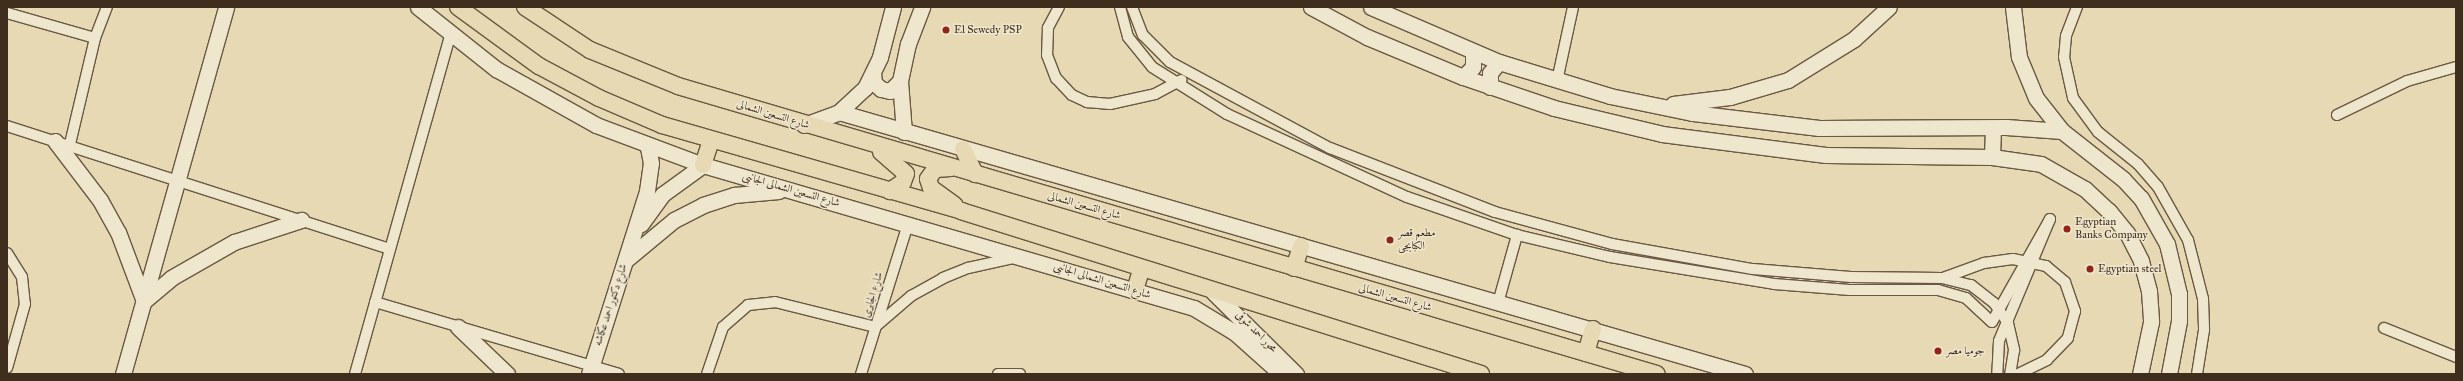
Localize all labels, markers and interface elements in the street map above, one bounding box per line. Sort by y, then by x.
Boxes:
place label: El Sewedy PSP [954,23,1022,37]
marker: El Sewedy PSP [941,25,951,35]
street label: شارع التسعين الشمالى [735,98,811,132]
street label: شارع التسعين الشمالى الجانبى [741,170,841,210]
street label: شارع التسعين الشمالى [1046,189,1122,223]
place label: Egyptian Banks Company [2075,216,2148,242]
marker: Egyptian Banks Company [2062,224,2072,234]
place label: مطعم قصر الكبابجى [1398,227,1435,253]
marker: مطعم قصر الكبابجى [1385,235,1395,245]
street label: شارع التسعين الشمالى الجانبى [1052,260,1152,302]
street label: شارع دكتور احمد عكاشه [592,262,630,348]
place label: Egyptian steel [2098,262,2162,276]
marker: Egyptian steel [2085,264,2095,274]
street label: شارع الجابرى [860,271,886,319]
street label: شارع التسعين الشمالى [1357,281,1433,315]
street label: محور احمد شوقى [1233,309,1279,355]
place label: جوميا مصر [1946,344,1985,358]
marker: جوميا مصر [1933,346,1943,356]

